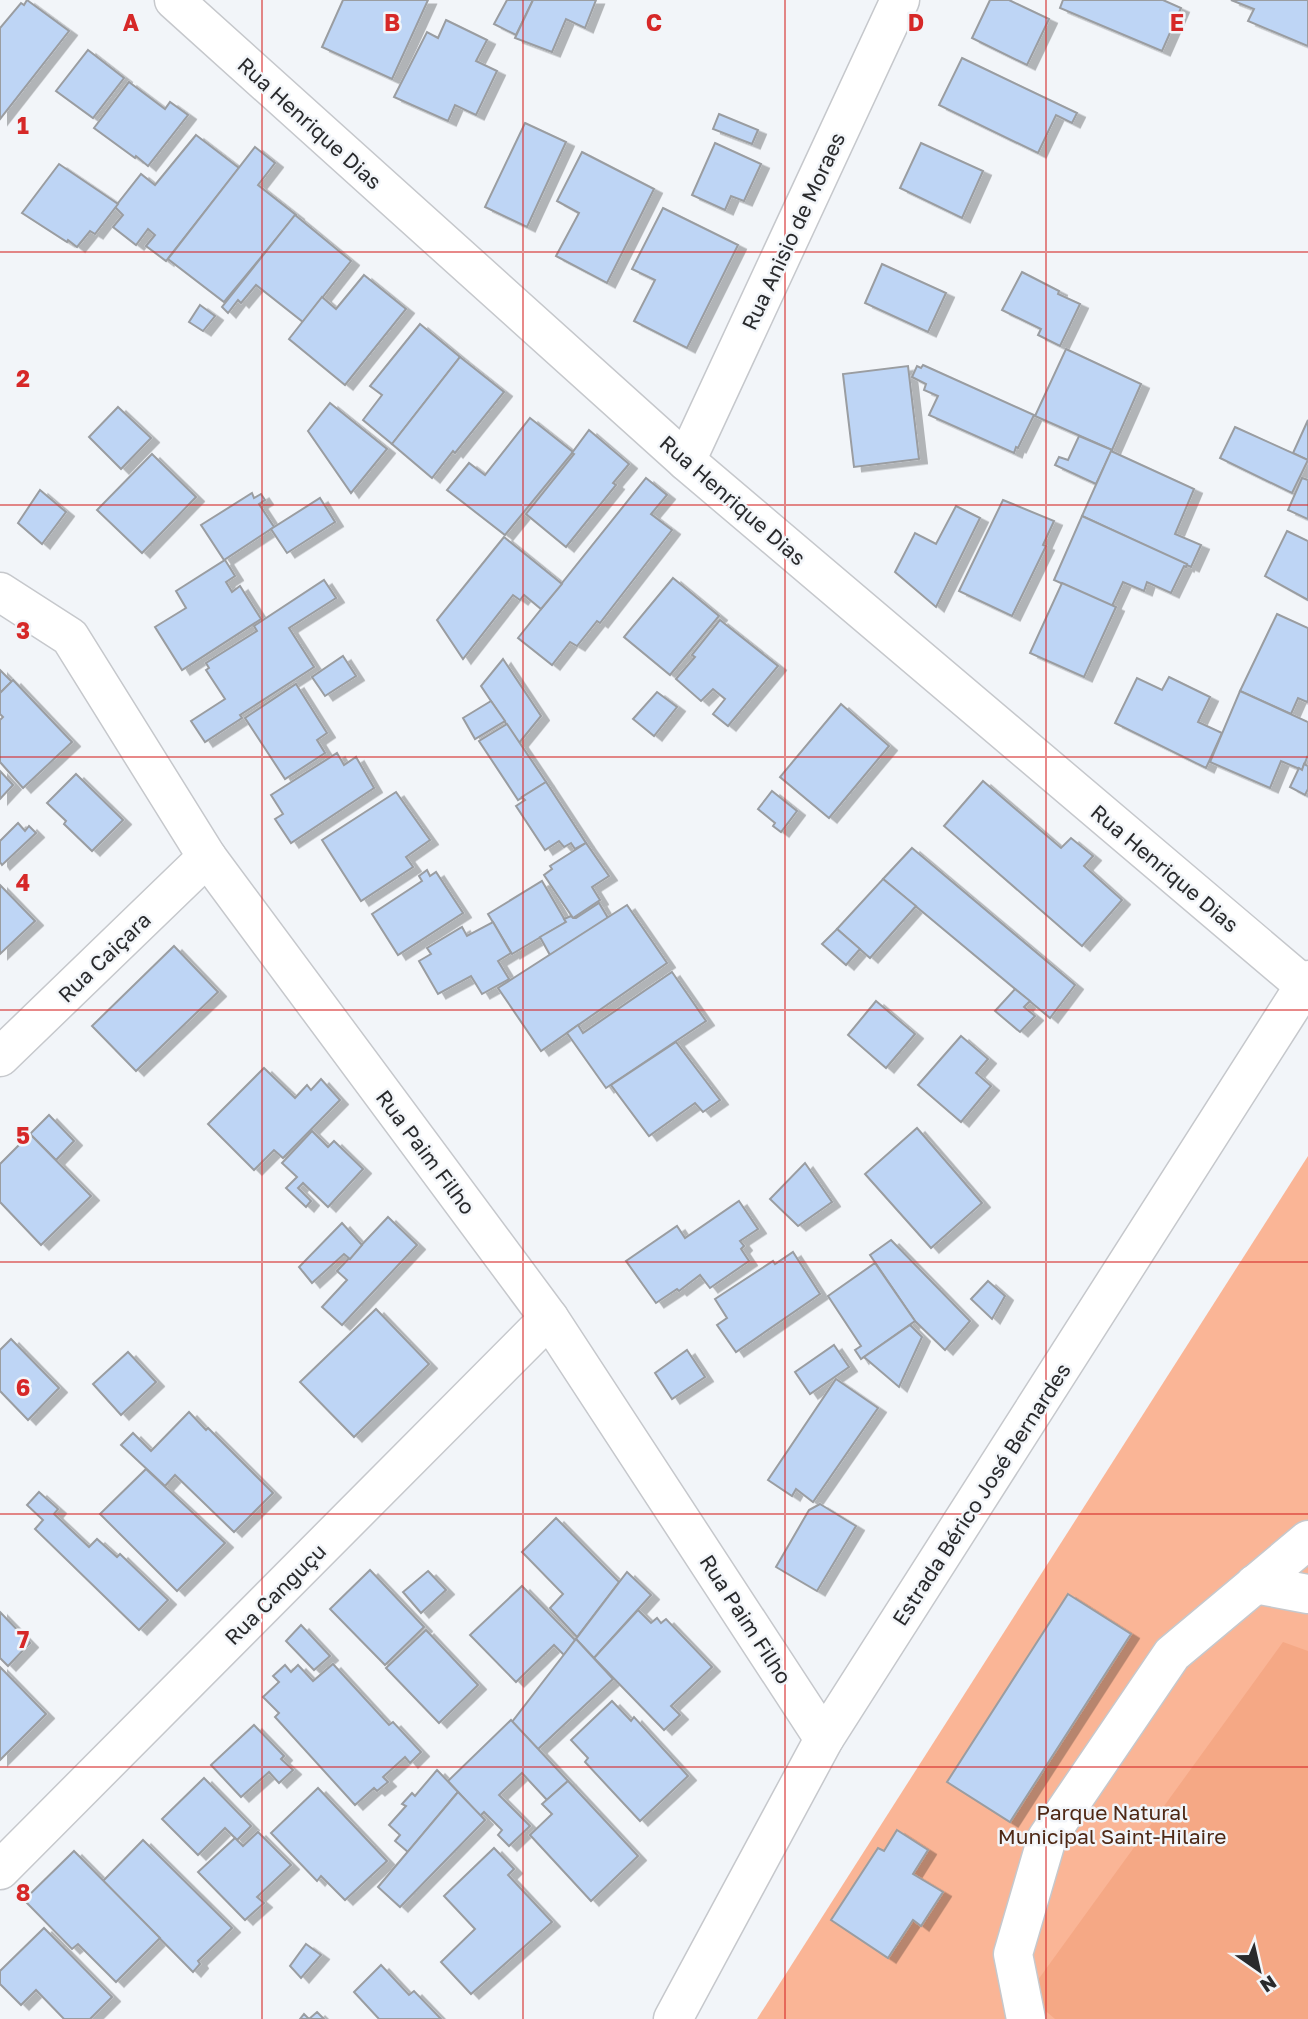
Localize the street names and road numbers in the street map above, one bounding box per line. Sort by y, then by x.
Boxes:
street label: Rua Henrique Dias [233,51,387,195]
street label: Rua Anisio de Moraes [736,128,850,334]
street label: Rua Henrique Dias [655,430,811,570]
street label: Rua Henrique Dias [1086,799,1244,937]
street label: Rua Caiçara [52,906,156,1008]
street label: Rua Paim Filho [371,1085,481,1219]
street label: Estrada Bérico José Bernardes [886,1358,1076,1630]
street label: Rua Canguçu [219,1538,331,1650]
street label: Rua Paim Filho [695,1549,797,1689]

